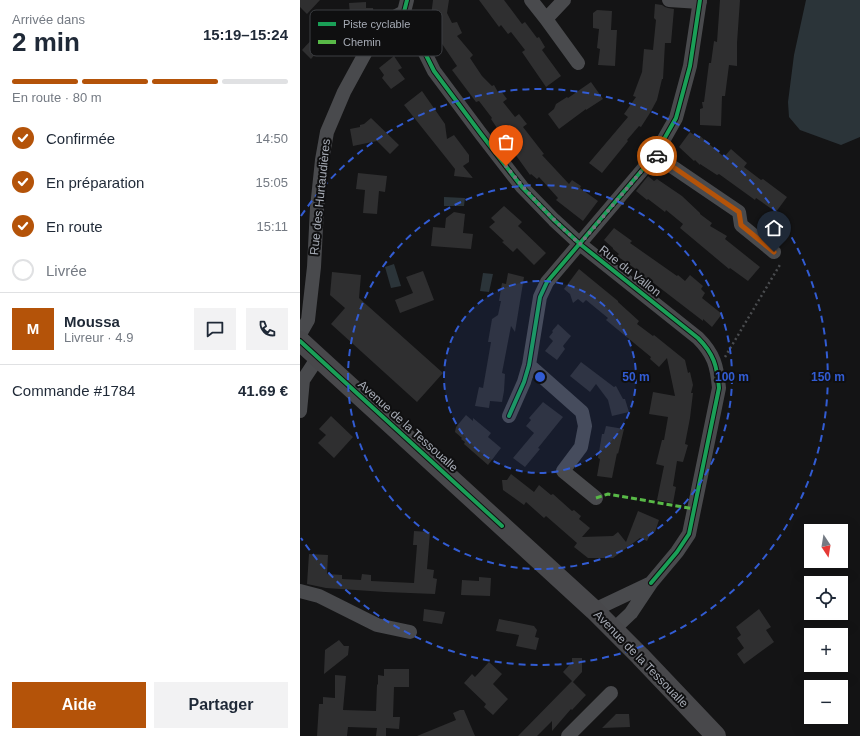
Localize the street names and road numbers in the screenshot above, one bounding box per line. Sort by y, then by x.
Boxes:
street label: Rue des Hurtaudières [307,138,333,256]
street label: Rue du Vallon [596,243,664,299]
street label: Avenue de la Tessoualle [355,377,461,475]
street label: Avenue de la Tessoualle [591,608,691,711]

